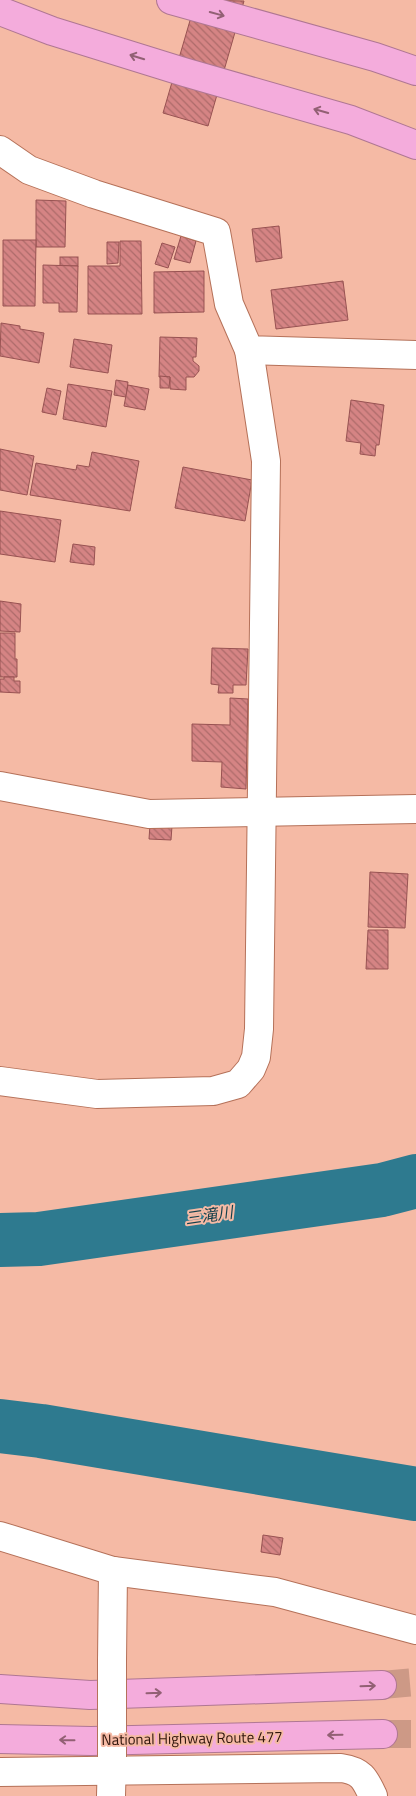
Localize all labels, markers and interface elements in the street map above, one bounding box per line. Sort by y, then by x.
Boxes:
one-way arrow [209,9,225,19]
one-way arrow [130,52,146,62]
one-way arrow [313,106,329,116]
water label: 三滝川 [184,1199,236,1230]
one-way arrow [360,1681,376,1690]
one-way arrow [145,1688,161,1698]
street label: National Highway Route 477 [101,1725,283,1751]
one-way arrow [327,1731,343,1740]
one-way arrow [60,1735,76,1745]

